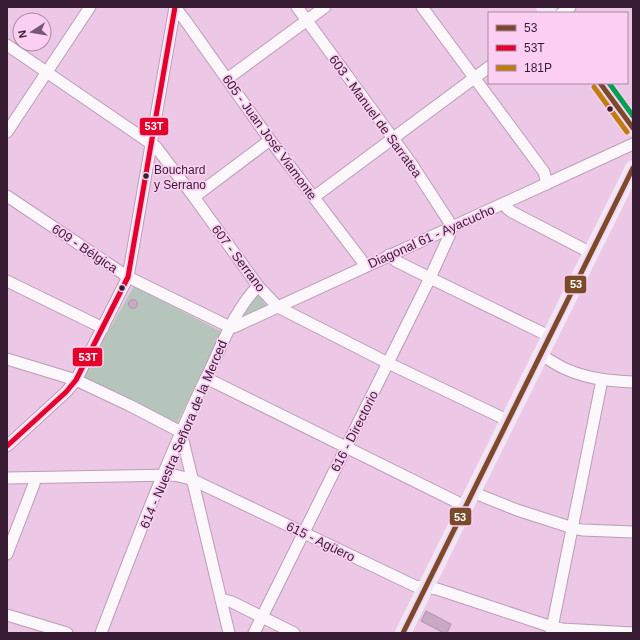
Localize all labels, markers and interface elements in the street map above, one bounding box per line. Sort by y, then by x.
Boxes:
north arrow [12,12,52,52]
legend [488,12,628,84]
text: 53 [524,21,538,35]
text: N [16,29,29,39]
text: 53T [524,41,545,55]
street label: 603 - Manuel de Sarratea [326,52,425,181]
text: 181P [524,61,552,75]
street label: 605 - Juan José Viamonte [219,72,320,203]
unlabelled marker [605,104,615,114]
line badge: 53T [139,117,169,136]
text: 53T [145,120,164,132]
place label: Bouchard y Serrano [154,163,206,192]
marker: Bouchard y Serrano [141,171,151,181]
street label: Diagonal 61 - Ayacucho [366,202,497,271]
street label: 609 - Bélgica [49,221,121,276]
street label: 607 - Serrano [209,222,269,295]
line badge: 53 [564,275,587,294]
text: 53 [570,278,582,290]
unlabelled marker [117,283,127,293]
street label: 614 - Nuestra Señora de la Merced [137,338,230,531]
line badge: 53T [72,347,103,367]
text: 53T [79,351,98,363]
street label: 616 - Directorio [328,388,381,474]
line badge: 53 [449,507,472,526]
text: 53 [454,511,466,523]
street label: 615 - Agüero [284,518,358,565]

